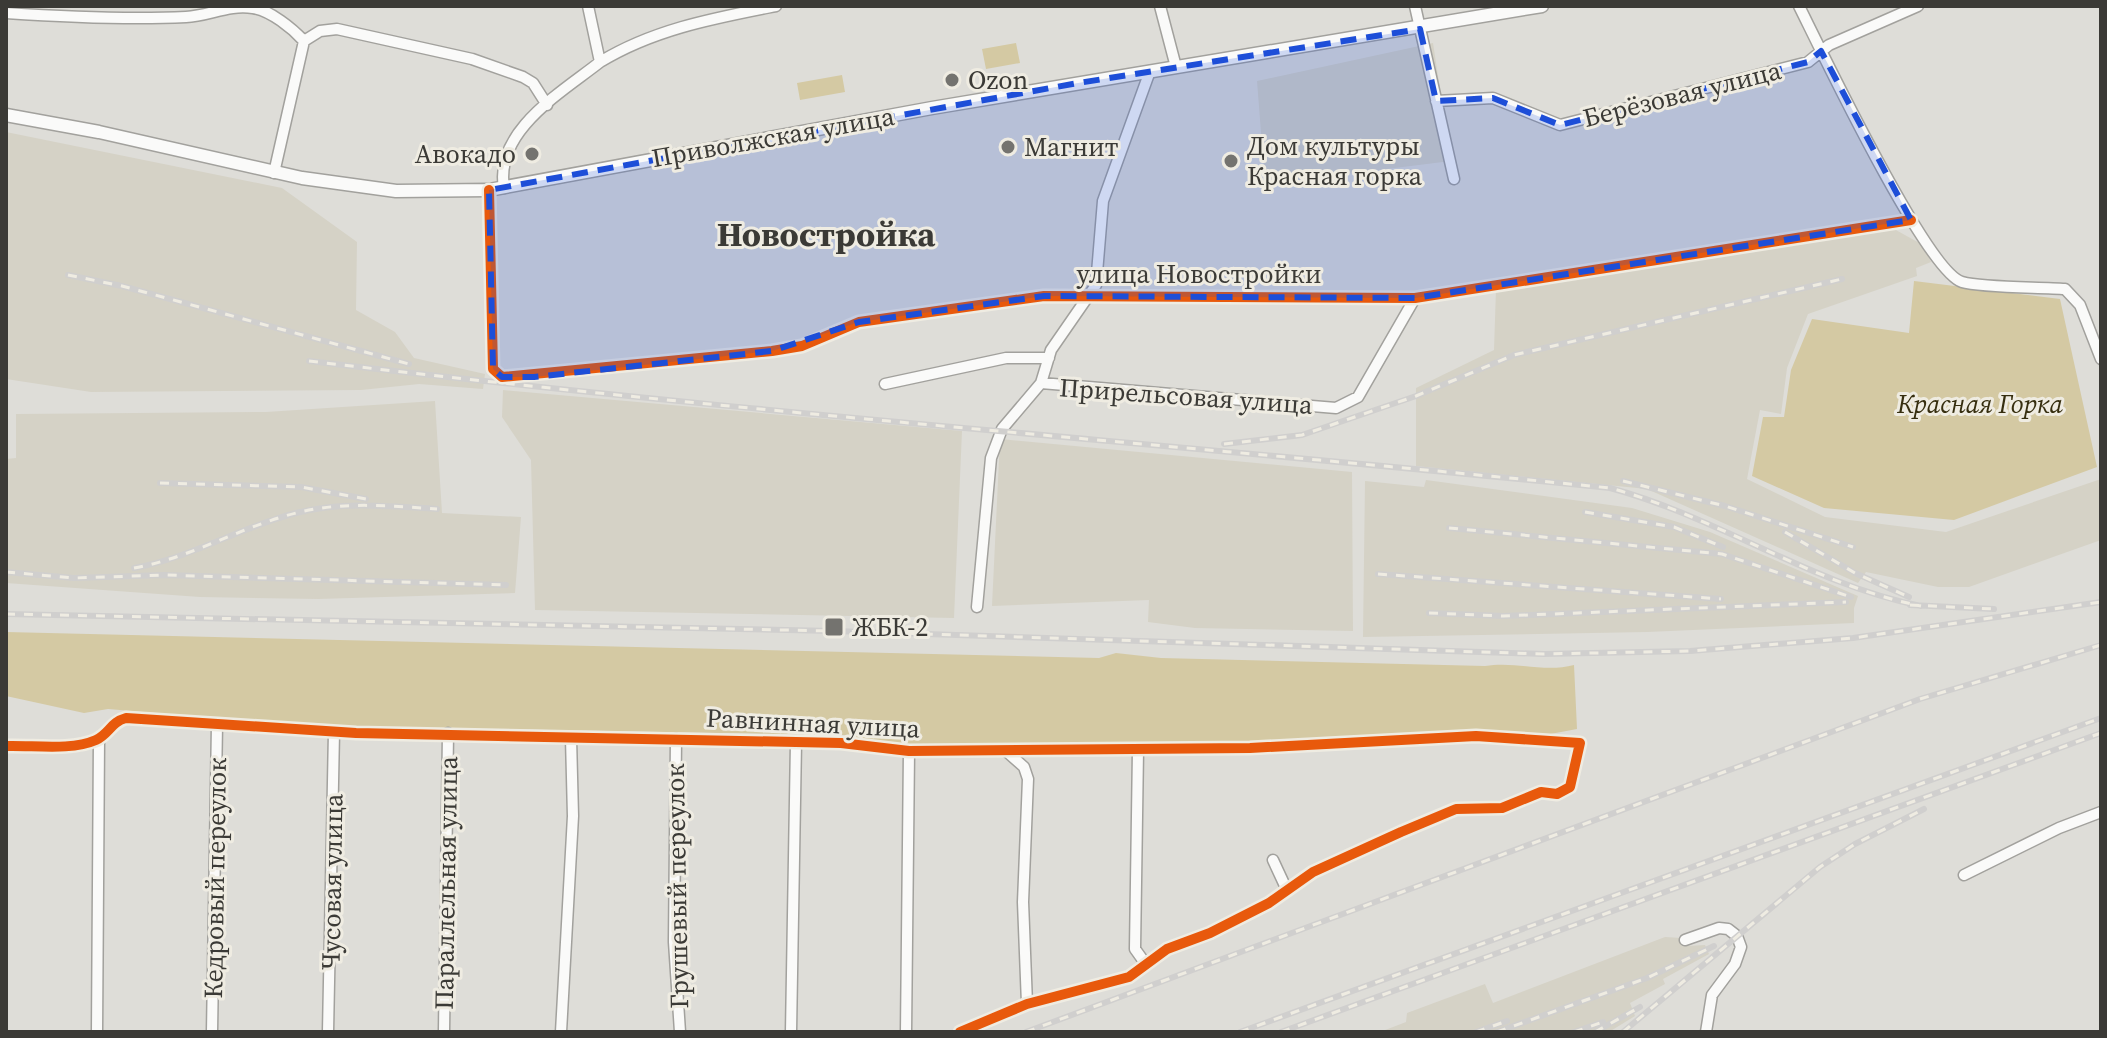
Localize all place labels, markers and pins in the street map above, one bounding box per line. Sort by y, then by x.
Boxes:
place label: Ozon [968,62,1028,98]
marker: Ozon [943,71,961,89]
place label: Дом культуры Красная горка [1247,128,1423,194]
place label: Магнит [1024,129,1119,165]
place label: Авокадо [415,136,516,172]
marker: Магнит [999,138,1017,156]
marker: Авокадо [523,145,541,163]
marker: Дом культуры Красная горка [1222,152,1240,170]
place label: ЖБК-2 [852,609,928,645]
marker: ЖБК-2 [823,616,845,638]

